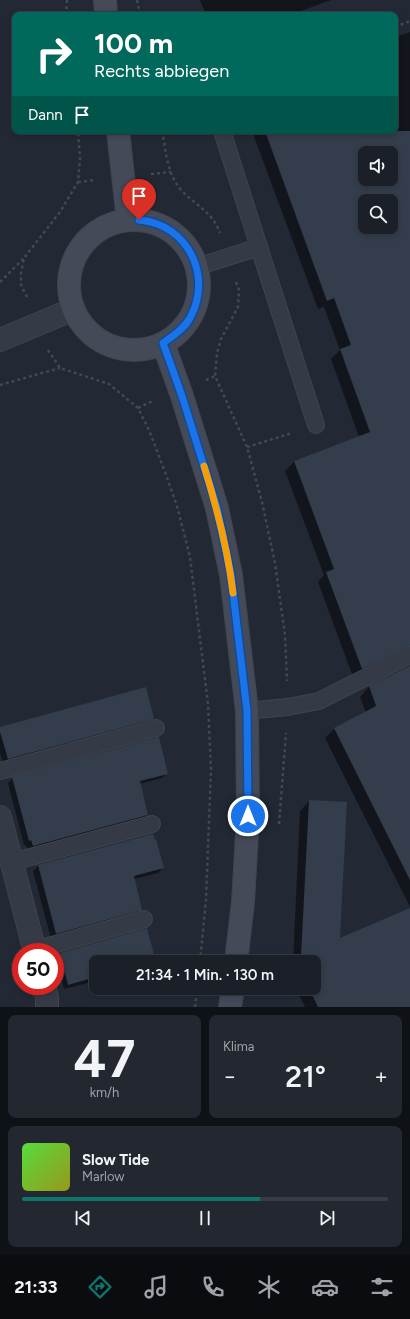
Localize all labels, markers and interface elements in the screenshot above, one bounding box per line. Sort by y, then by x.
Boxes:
text: 100 m [94,26,173,60]
icon: right [28,28,80,80]
text: Rechts abbiegen [94,60,229,82]
icon: arrive [71,104,93,126]
text: Dann [28,106,63,124]
map controls [358,146,398,234]
button: sound [358,146,398,186]
pin [122,179,156,220]
icon: arrive [128,185,150,207]
button: search [358,194,398,234]
position arrow [227,795,269,837]
speed limit sign: 50 [12,943,64,995]
text: 21:34 · 1 Min. · 130 m [136,966,274,984]
text: 47 [74,1028,135,1090]
text: Klima [223,1039,255,1054]
text: 21° [285,1058,326,1095]
text: − [223,1063,237,1090]
text: + [374,1063,388,1090]
text: km/h [90,1085,119,1100]
text: Slow Tide [82,1151,149,1169]
text: Marlow [82,1169,124,1184]
icon: previous [72,1207,94,1229]
icon: pause [194,1207,216,1229]
icon: next [316,1207,338,1229]
icon: directions [86,1273,114,1301]
icon: music [142,1273,170,1301]
icon: phone [199,1273,227,1301]
icon: climate [255,1273,283,1301]
icon: car [311,1273,339,1301]
icon: filters [368,1273,396,1301]
text: 21:33 [14,1276,58,1298]

